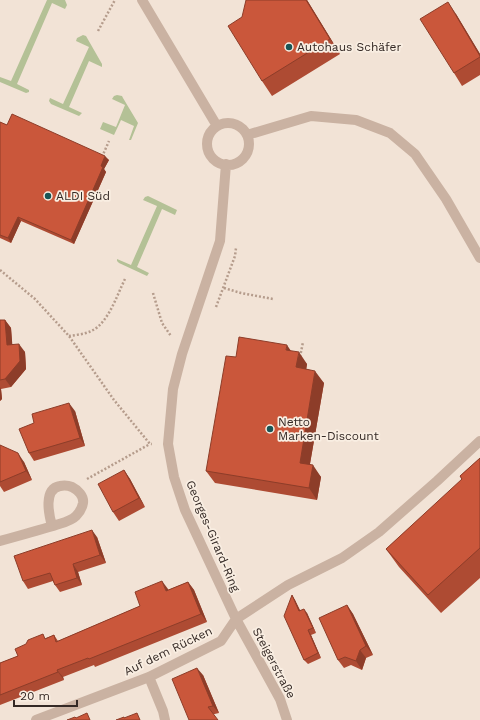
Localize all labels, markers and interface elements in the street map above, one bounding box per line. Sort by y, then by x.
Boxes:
place label: Autohaus Schäfer [297,40,402,54]
marker: Autohaus Schäfer [284,42,294,52]
place label: ALDI Süd [56,189,110,203]
marker: ALDI Süd [43,191,53,201]
place label: Netto Marken-Discount [278,415,379,443]
marker: Netto Marken-Discount [265,424,275,434]
street label: Georges-Girard-Ring [183,478,243,594]
street label: Auf dem Rücken [122,624,214,678]
street label: Steigerstraße [250,625,299,701]
scale bar [14,682,77,708]
text: 20 m [20,689,50,703]

